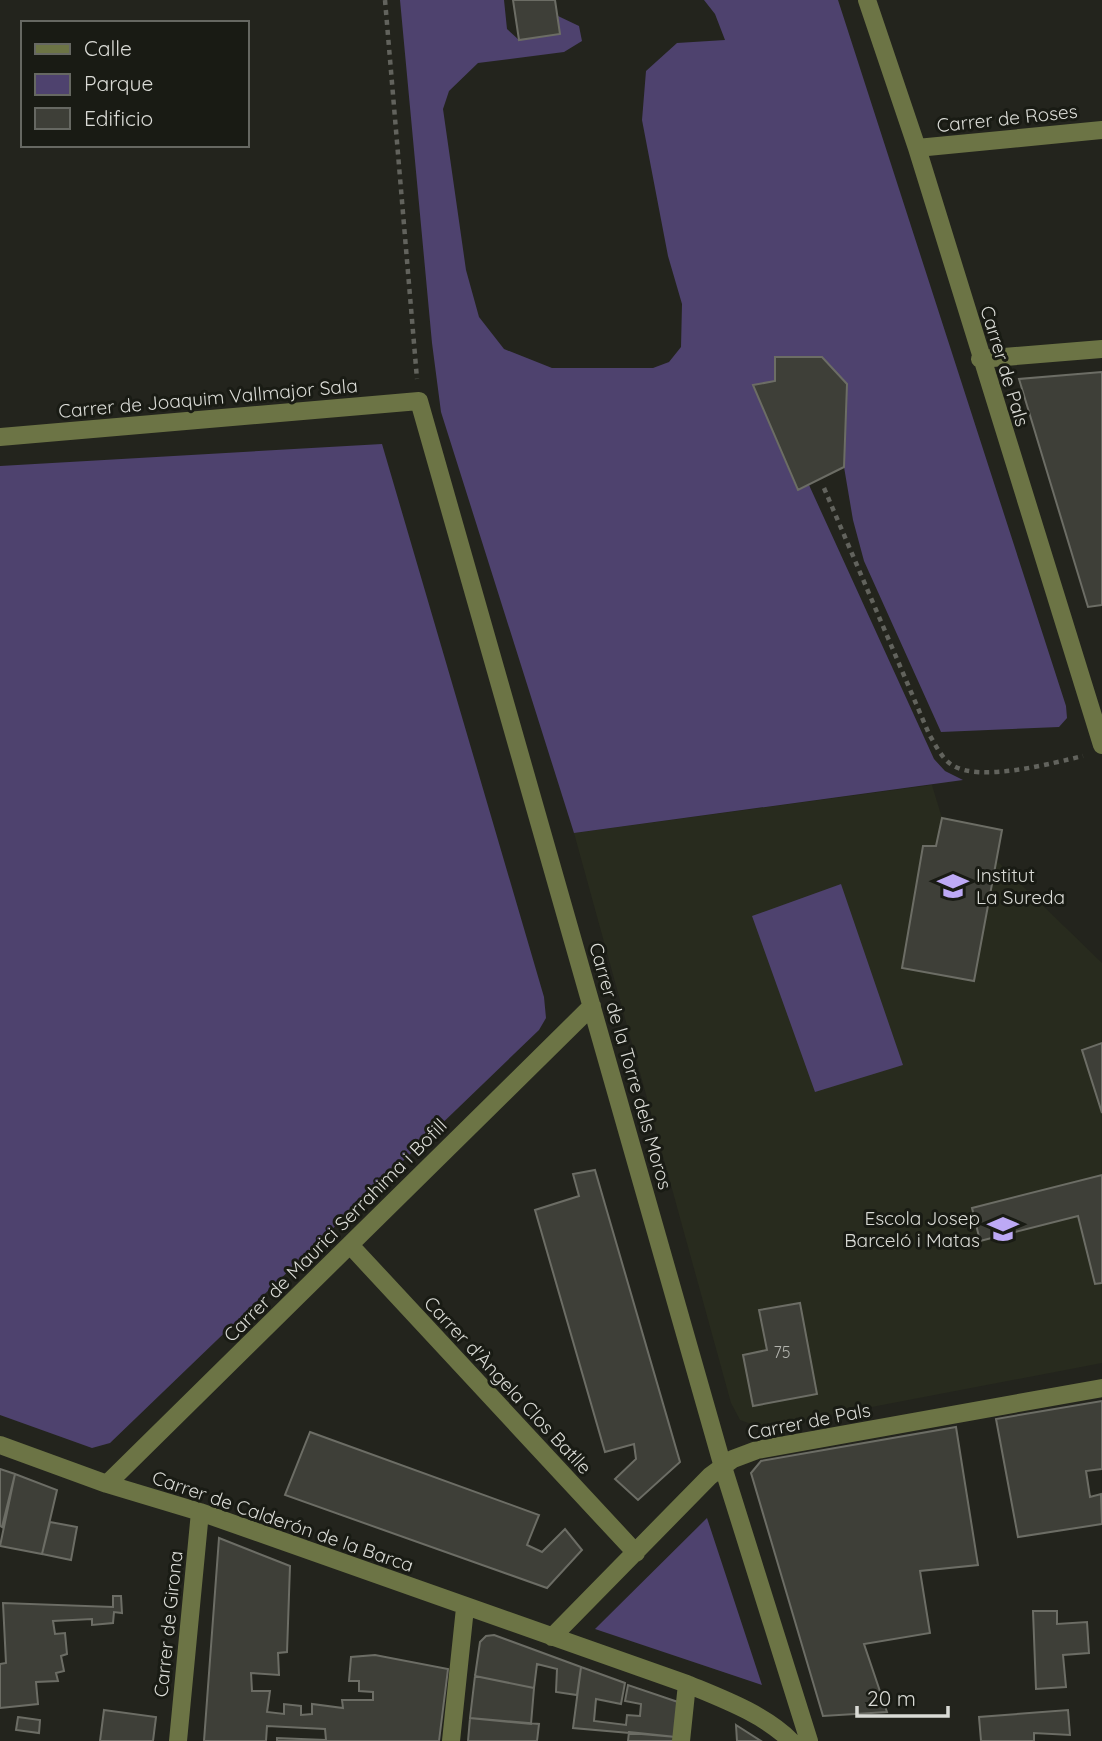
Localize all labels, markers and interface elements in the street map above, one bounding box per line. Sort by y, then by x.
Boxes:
legend [21,21,248,147]
text: Calle [84,35,132,61]
text: Parque [84,70,153,96]
street label: Carrer de Roses [935,99,1079,137]
text: Edificio [84,105,153,131]
street label: Carrer de Pals [975,303,1035,429]
street label: Carrer de Joaquim Vallmajor Sala [57,373,359,423]
place label: Institut La Sureda [976,863,1065,909]
school or university icon: Institut La Sureda [936,869,970,903]
street label: Carrer de la Torre dels Moros [584,940,678,1192]
street label: Carrer de Maurici Serrahima i Bofill [218,1113,452,1347]
place label: Escola Josep Barceló i Matas [844,1206,980,1252]
school or university icon: Escola Josep Barceló i Matas [986,1212,1020,1246]
street label: Carrer d'Àngela Clos Batlle [419,1291,597,1479]
house number: 75 [774,1342,790,1362]
street label: Carrer de Pals [745,1397,873,1445]
street label: Carrer de Calderón de la Barca [149,1465,417,1577]
street label: Carrer de Girona [148,1550,188,1698]
scale bar [857,1674,948,1718]
text: 20 m [867,1685,916,1711]

